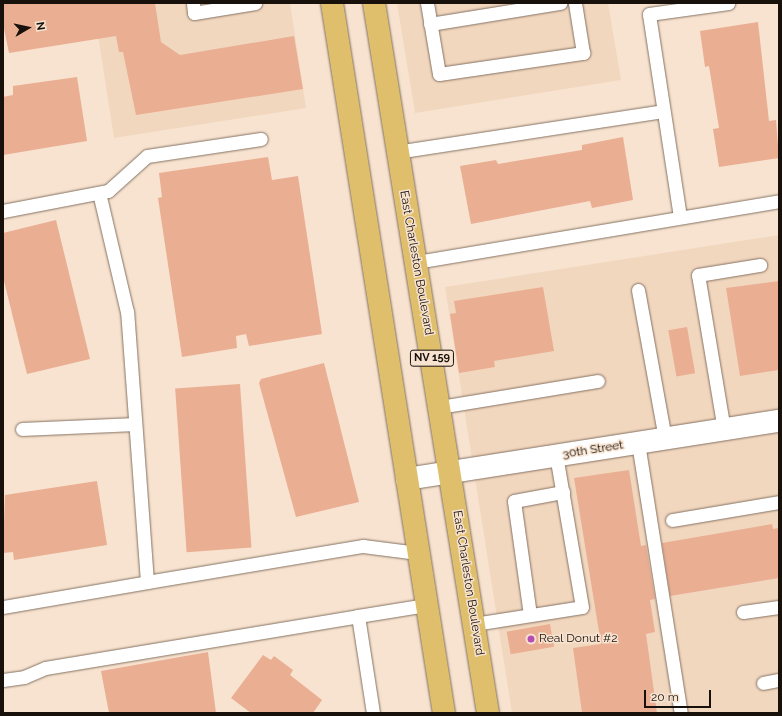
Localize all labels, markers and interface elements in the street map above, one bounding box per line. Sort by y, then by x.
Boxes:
north arrow [8,8,48,48]
text: N [33,21,47,31]
street label: East Charleston Boulevard [396,190,436,336]
road number: NV 159 [409,349,455,367]
street label: 30th Street [562,438,624,462]
street label: East Charleston Boulevard [449,509,487,657]
place label: Real Donut #2 [539,632,618,646]
marker: Real Donut #2 [526,634,536,644]
scale bar [646,682,713,708]
text: 20 m [651,690,679,704]

